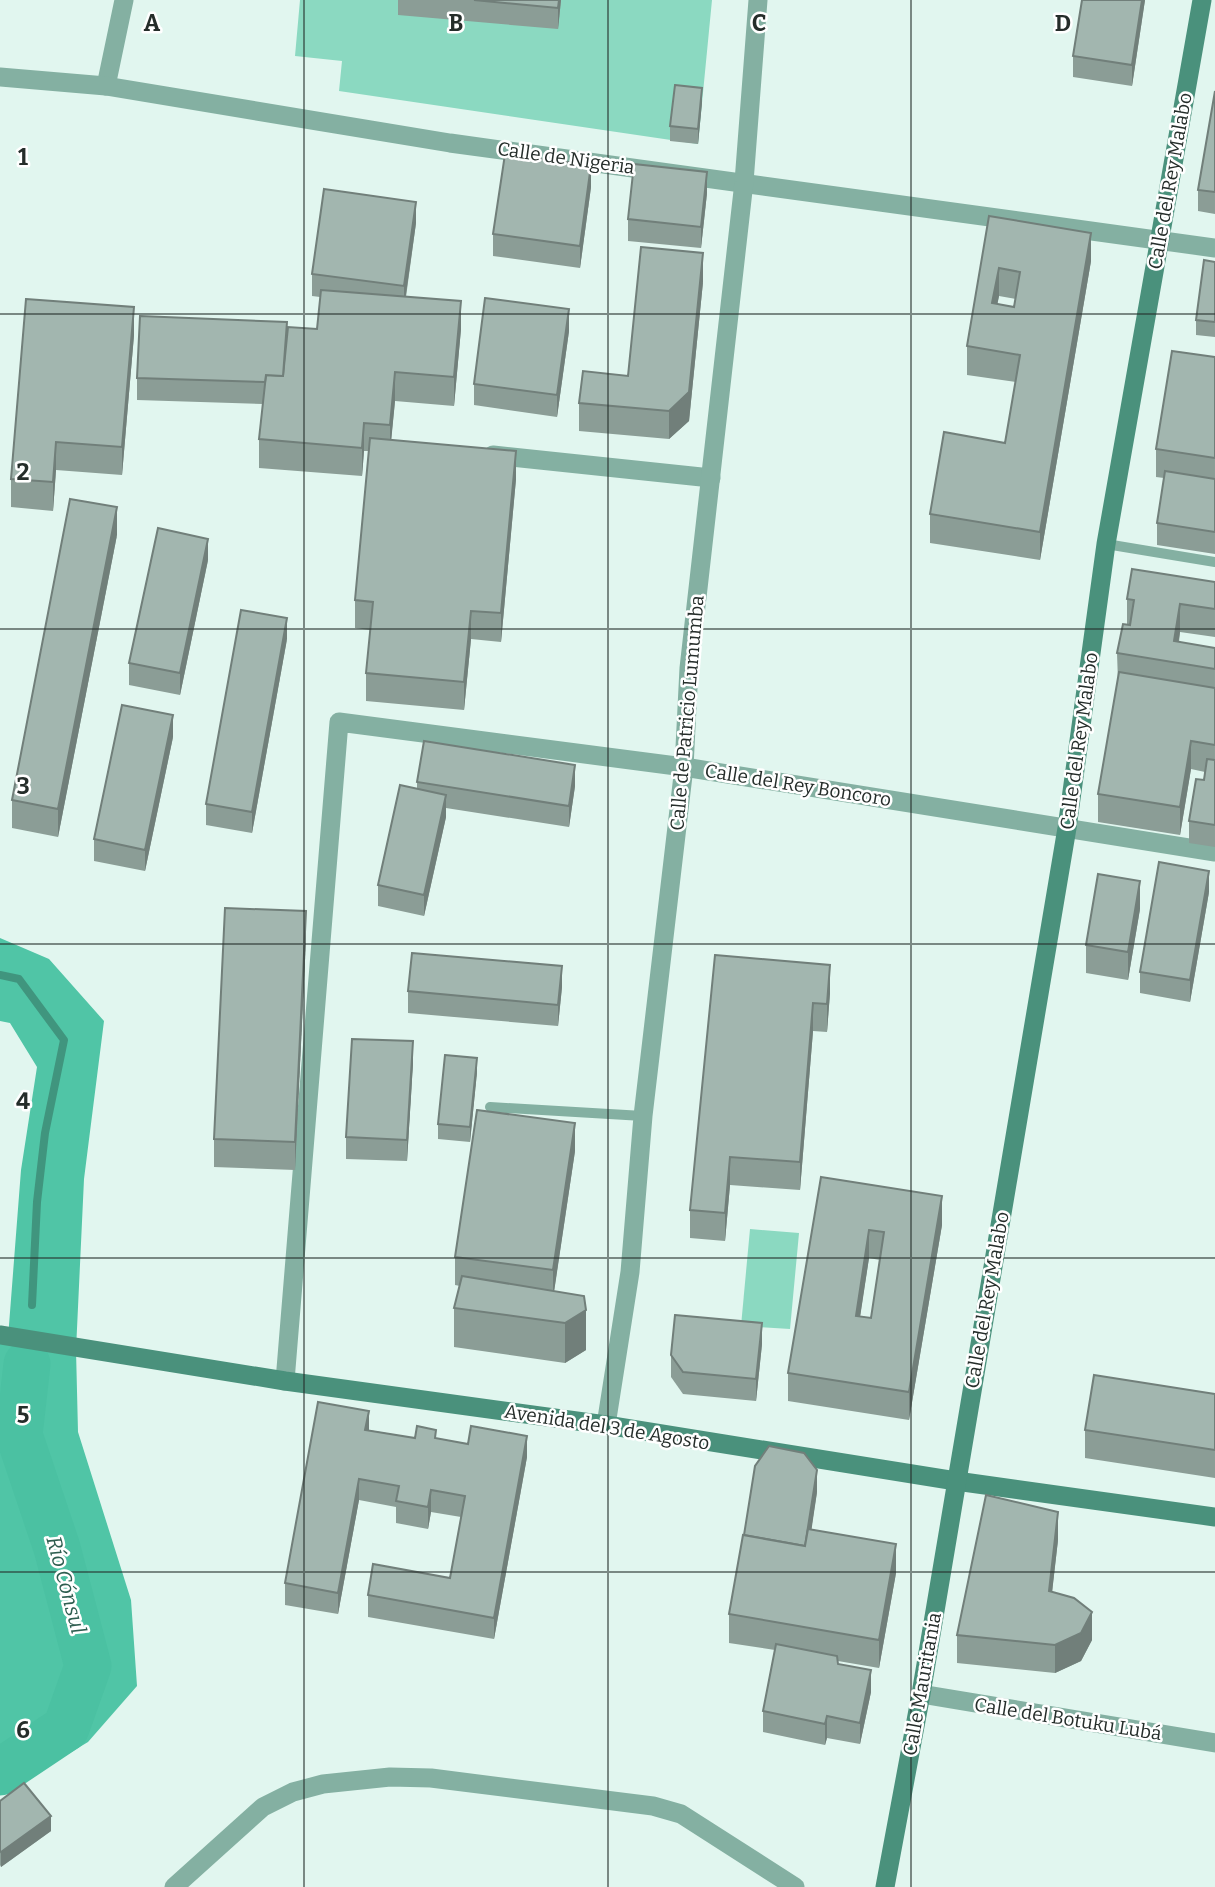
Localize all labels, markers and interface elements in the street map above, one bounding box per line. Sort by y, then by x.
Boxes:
text: A [144,9,161,37]
text: B [449,9,463,37]
text: C [752,9,766,37]
text: D [1055,9,1071,37]
street label: Calle del Rey Malabo [1143,91,1197,271]
street label: Calle de Nigeria [496,137,637,179]
text: 1 [18,143,28,171]
text: 2 [17,458,30,486]
street label: Calle de Patricio Lumumba [665,594,709,832]
street label: Calle del Rey Malabo [1055,651,1103,831]
street label: Calle del Rey Boncoro [703,759,893,811]
text: 3 [16,772,30,800]
text: 4 [16,1087,30,1115]
street label: Calle del Rey Malabo [960,1210,1014,1390]
street label: Avenida del 3 de Agosto [503,1399,711,1455]
text: 5 [17,1401,29,1429]
water label: Río Cónsul [41,1533,92,1637]
street label: Calle Mauritania [898,1610,946,1757]
street label: Calle del Botuku Lubá [973,1693,1164,1745]
text: 6 [16,1716,30,1744]

